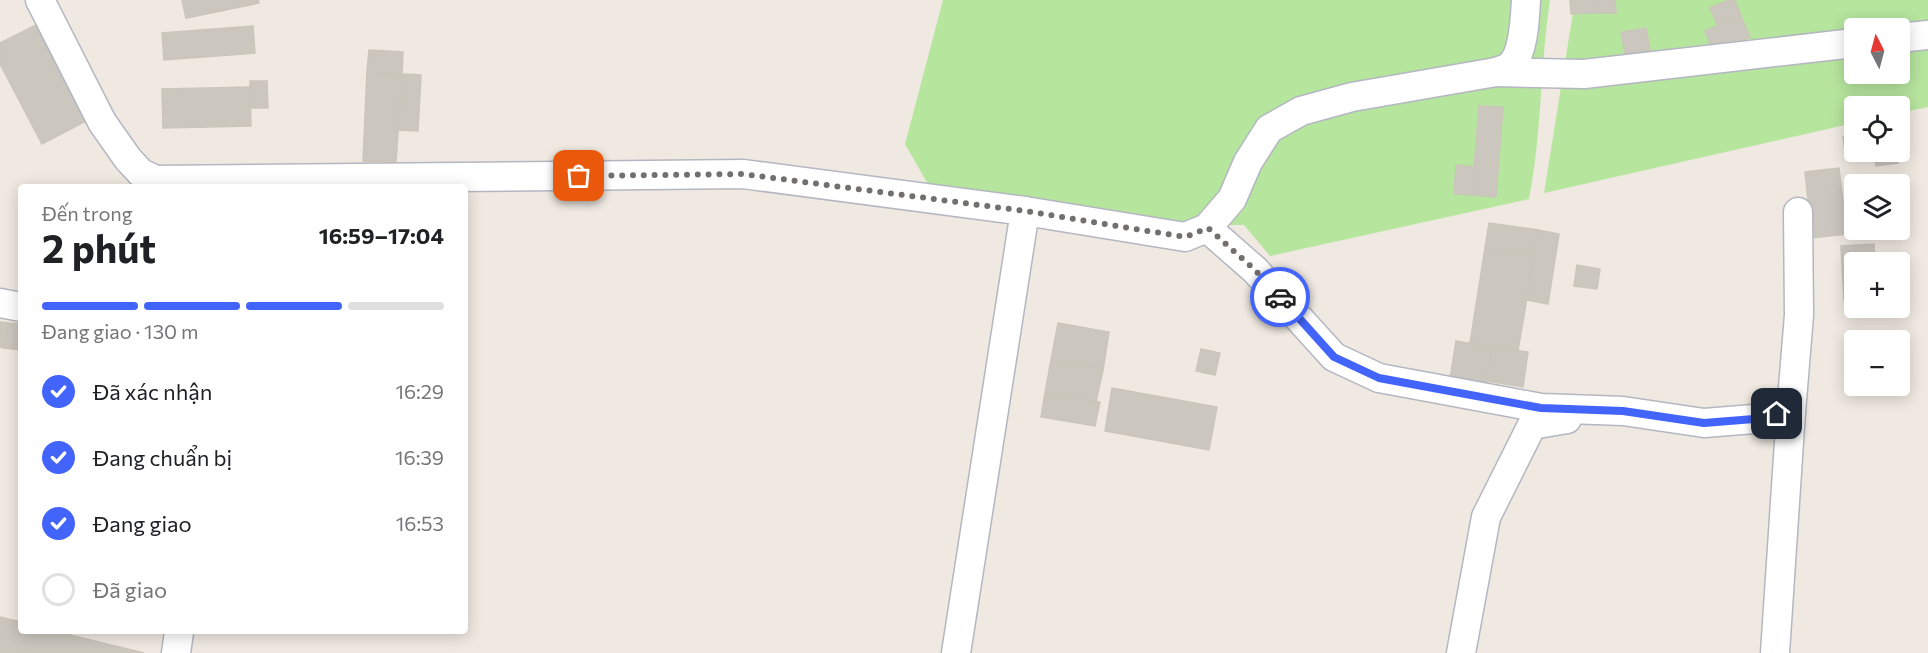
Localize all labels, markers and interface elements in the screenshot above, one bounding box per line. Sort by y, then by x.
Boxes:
north arrow [1844,18,1910,84]
map controls [1844,18,1910,396]
button: locate [1844,96,1910,162]
pin [553,150,604,201]
icon: bag [562,159,595,192]
button: layers [1844,174,1910,240]
text: Đến trong [42,201,133,225]
text: 16:59–17:04 [319,222,444,249]
text: 2 phút [42,223,156,271]
button: + [1844,252,1910,318]
courier [1250,267,1310,327]
icon: car [1264,281,1297,314]
text: Đang giao · 130 m [42,319,198,343]
button: − [1844,330,1910,396]
icon: check [42,375,75,408]
text: Đã xác nhận [93,378,212,405]
text: 16:29 [395,379,444,403]
pin [1751,388,1802,439]
icon: home [1760,397,1793,430]
icon: check [42,441,75,474]
text: Đang chuẩn bị [93,444,232,471]
text: 16:39 [395,445,444,469]
icon: check [42,507,75,540]
text: Đang giao [93,510,192,537]
text: 16:53 [396,511,444,535]
text: Đã giao [93,576,167,603]

